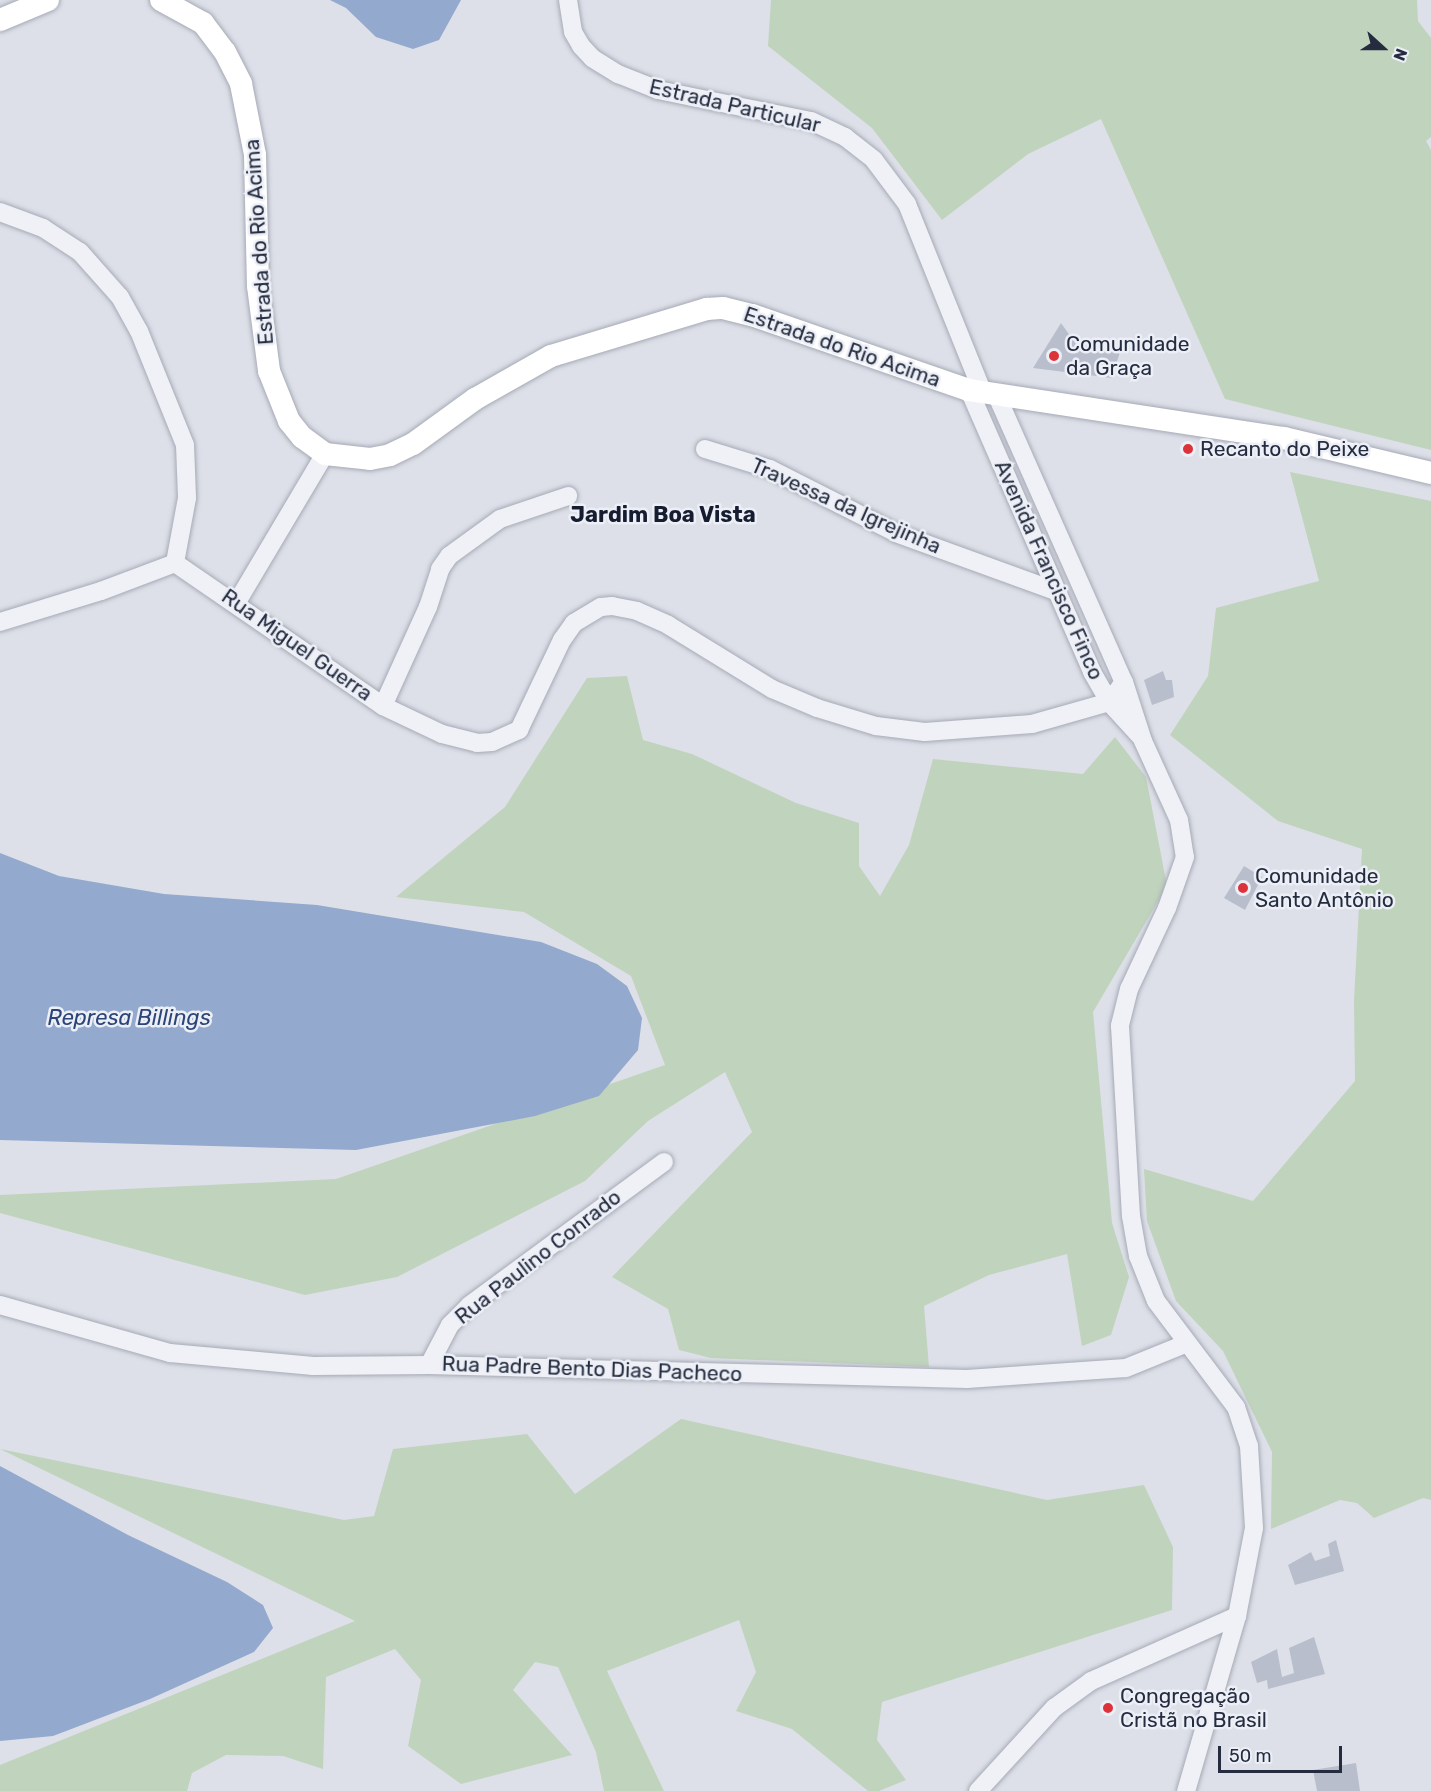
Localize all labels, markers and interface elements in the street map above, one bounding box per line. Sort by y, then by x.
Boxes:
north arrow [1353,18,1413,78]
text: N [1389,46,1411,63]
street label: Estrada Particular [647,74,823,138]
street label: Estrada do Rio Acima [239,138,279,346]
street label: Estrada do Rio Acima [740,301,944,393]
place label: Comunidade da Graça [1066,331,1190,381]
marker: Comunidade da Graça [1047,349,1061,363]
place label: Recanto do Peixe [1200,436,1369,462]
marker: Recanto do Peixe [1181,442,1195,456]
street label: Travessa da Igrejinha [747,453,945,559]
street label: Avenida Francisco Finco [989,456,1109,684]
district label: Jardim Boa Vista [570,502,756,528]
street label: Rua Miguel Guerra [217,584,377,706]
place label: Comunidade Santo Antônio [1255,863,1394,913]
marker: Comunidade Santo Antônio [1236,881,1250,895]
water label: Represa Billings [47,1005,211,1031]
street label: Rua Paulino Conrado [450,1184,626,1330]
street label: Rua Padre Bento Dias Pacheco [441,1351,743,1387]
place label: Congregação Cristã no Brasil [1120,1683,1267,1733]
marker: Congregação Cristã no Brasil [1101,1701,1115,1715]
scale bar [1221,1734,1346,1772]
text: 50 m [1229,1745,1272,1767]

